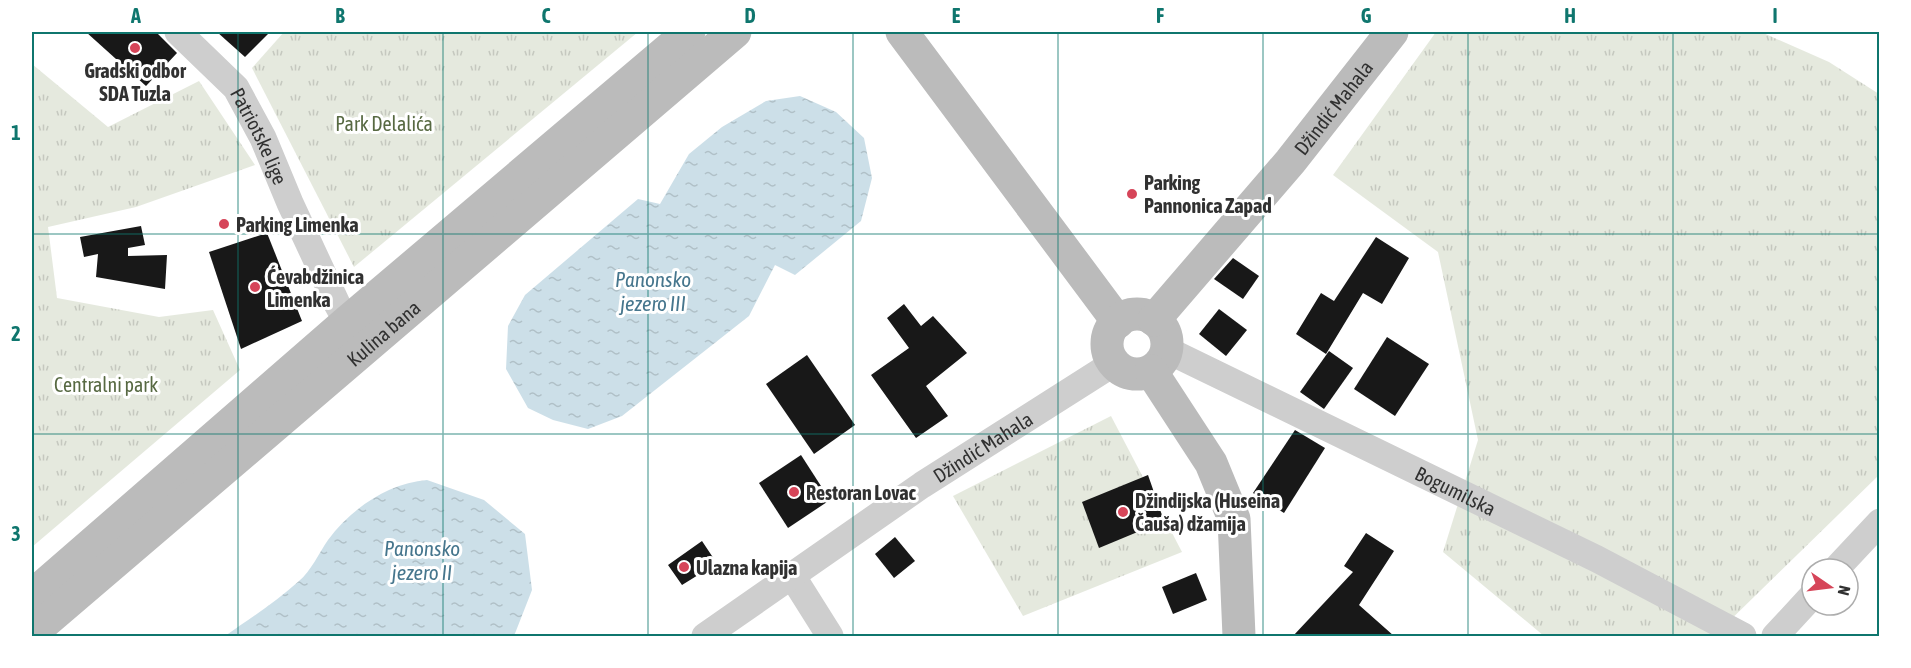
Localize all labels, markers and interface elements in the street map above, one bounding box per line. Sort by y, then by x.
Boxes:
text: A [130,4,141,27]
text: B [335,4,345,27]
text: C [542,4,551,27]
text: D [744,4,756,27]
text: E [952,4,961,27]
text: F [1156,4,1164,27]
text: G [1361,4,1372,27]
text: H [1564,4,1576,27]
text: I [1772,4,1778,27]
marker: Gradski odbor SDA Tuzla [128,41,142,55]
street label: Džindić Mahala [1289,56,1377,159]
place label: Gradski odbor SDA Tuzla [84,59,187,105]
street label: Patriotske lige [226,83,292,188]
park label: Park Delalića [335,112,433,135]
text: 1 [11,121,21,144]
place label: Parking Pannonica Zapad [1144,171,1272,217]
marker: Parking Pannonica Zapad [1125,187,1139,201]
place label: Parking Limenka [236,213,359,236]
marker: Parking Limenka [217,217,231,231]
place label: Ćevabdžinica Limenka [267,265,364,311]
water label: Panonsko jezero III [615,267,691,315]
marker: Ćevabdžinica Limenka [248,280,262,294]
street label: Kulina bana [342,295,424,370]
text: 2 [11,322,21,345]
park label: Centralni park [54,373,158,396]
street label: Džindić Mahala [928,406,1036,487]
street label: Bogumilska [1412,461,1500,520]
place label: Restoran Lovac [806,481,917,504]
marker: Restoran Lovac [787,485,801,499]
place label: Džindijska (Huseina Čauša) džamija [1135,489,1280,535]
marker: Džindijska (Huseina Čauša) džamija [1116,505,1130,519]
text: 3 [11,522,21,545]
water label: Panonsko jezero II [384,536,460,584]
place label: Ulazna kapija [696,556,797,579]
north arrow [1800,557,1860,617]
marker: Ulazna kapija [677,560,691,574]
text: N [1835,584,1854,597]

